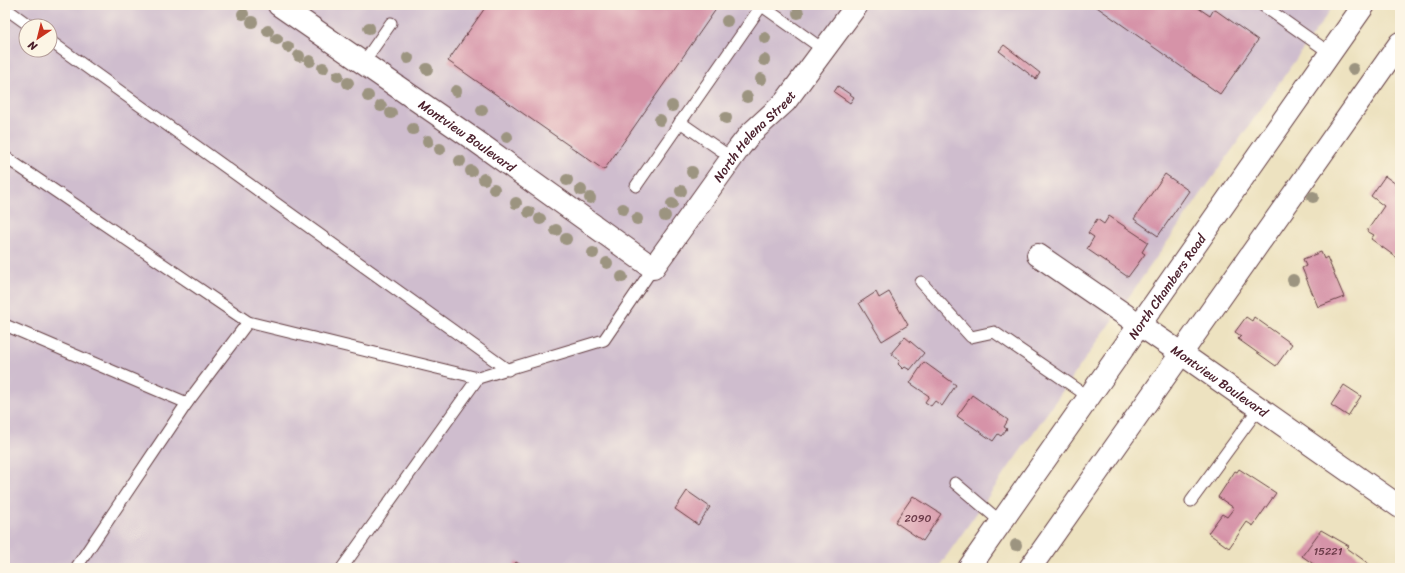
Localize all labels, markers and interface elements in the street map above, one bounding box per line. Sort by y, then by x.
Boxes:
north arrow [18,18,58,58]
text: N [24,36,42,56]
street label: North Helena Street [707,85,802,187]
street label: Montview Boulevard [413,93,522,179]
street label: North Chambers Road [1122,228,1213,344]
street label: Montview Boulevard [1166,339,1274,424]
house number: 2090 [904,509,932,528]
house number: 15221 [1314,542,1343,561]

